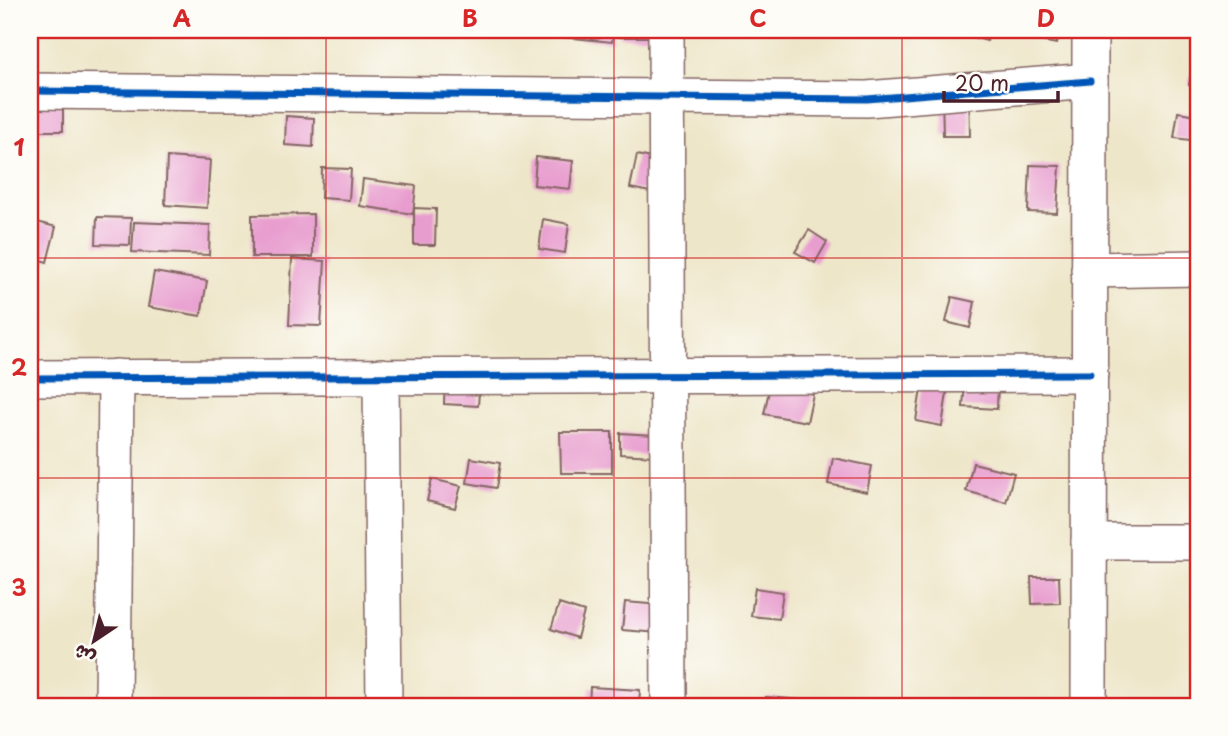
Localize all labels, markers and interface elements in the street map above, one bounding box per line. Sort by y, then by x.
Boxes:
text: A [173,0,191,35]
text: B [462,0,478,35]
text: C [749,0,767,35]
text: D [1037,0,1055,35]
scale bar [944,60,1058,104]
text: 20 m [955,66,1009,98]
text: 1 [14,129,25,164]
text: 2 [11,349,27,384]
text: 3 [11,569,27,604]
north arrow [60,606,130,676]
text: ش [67,638,100,673]

